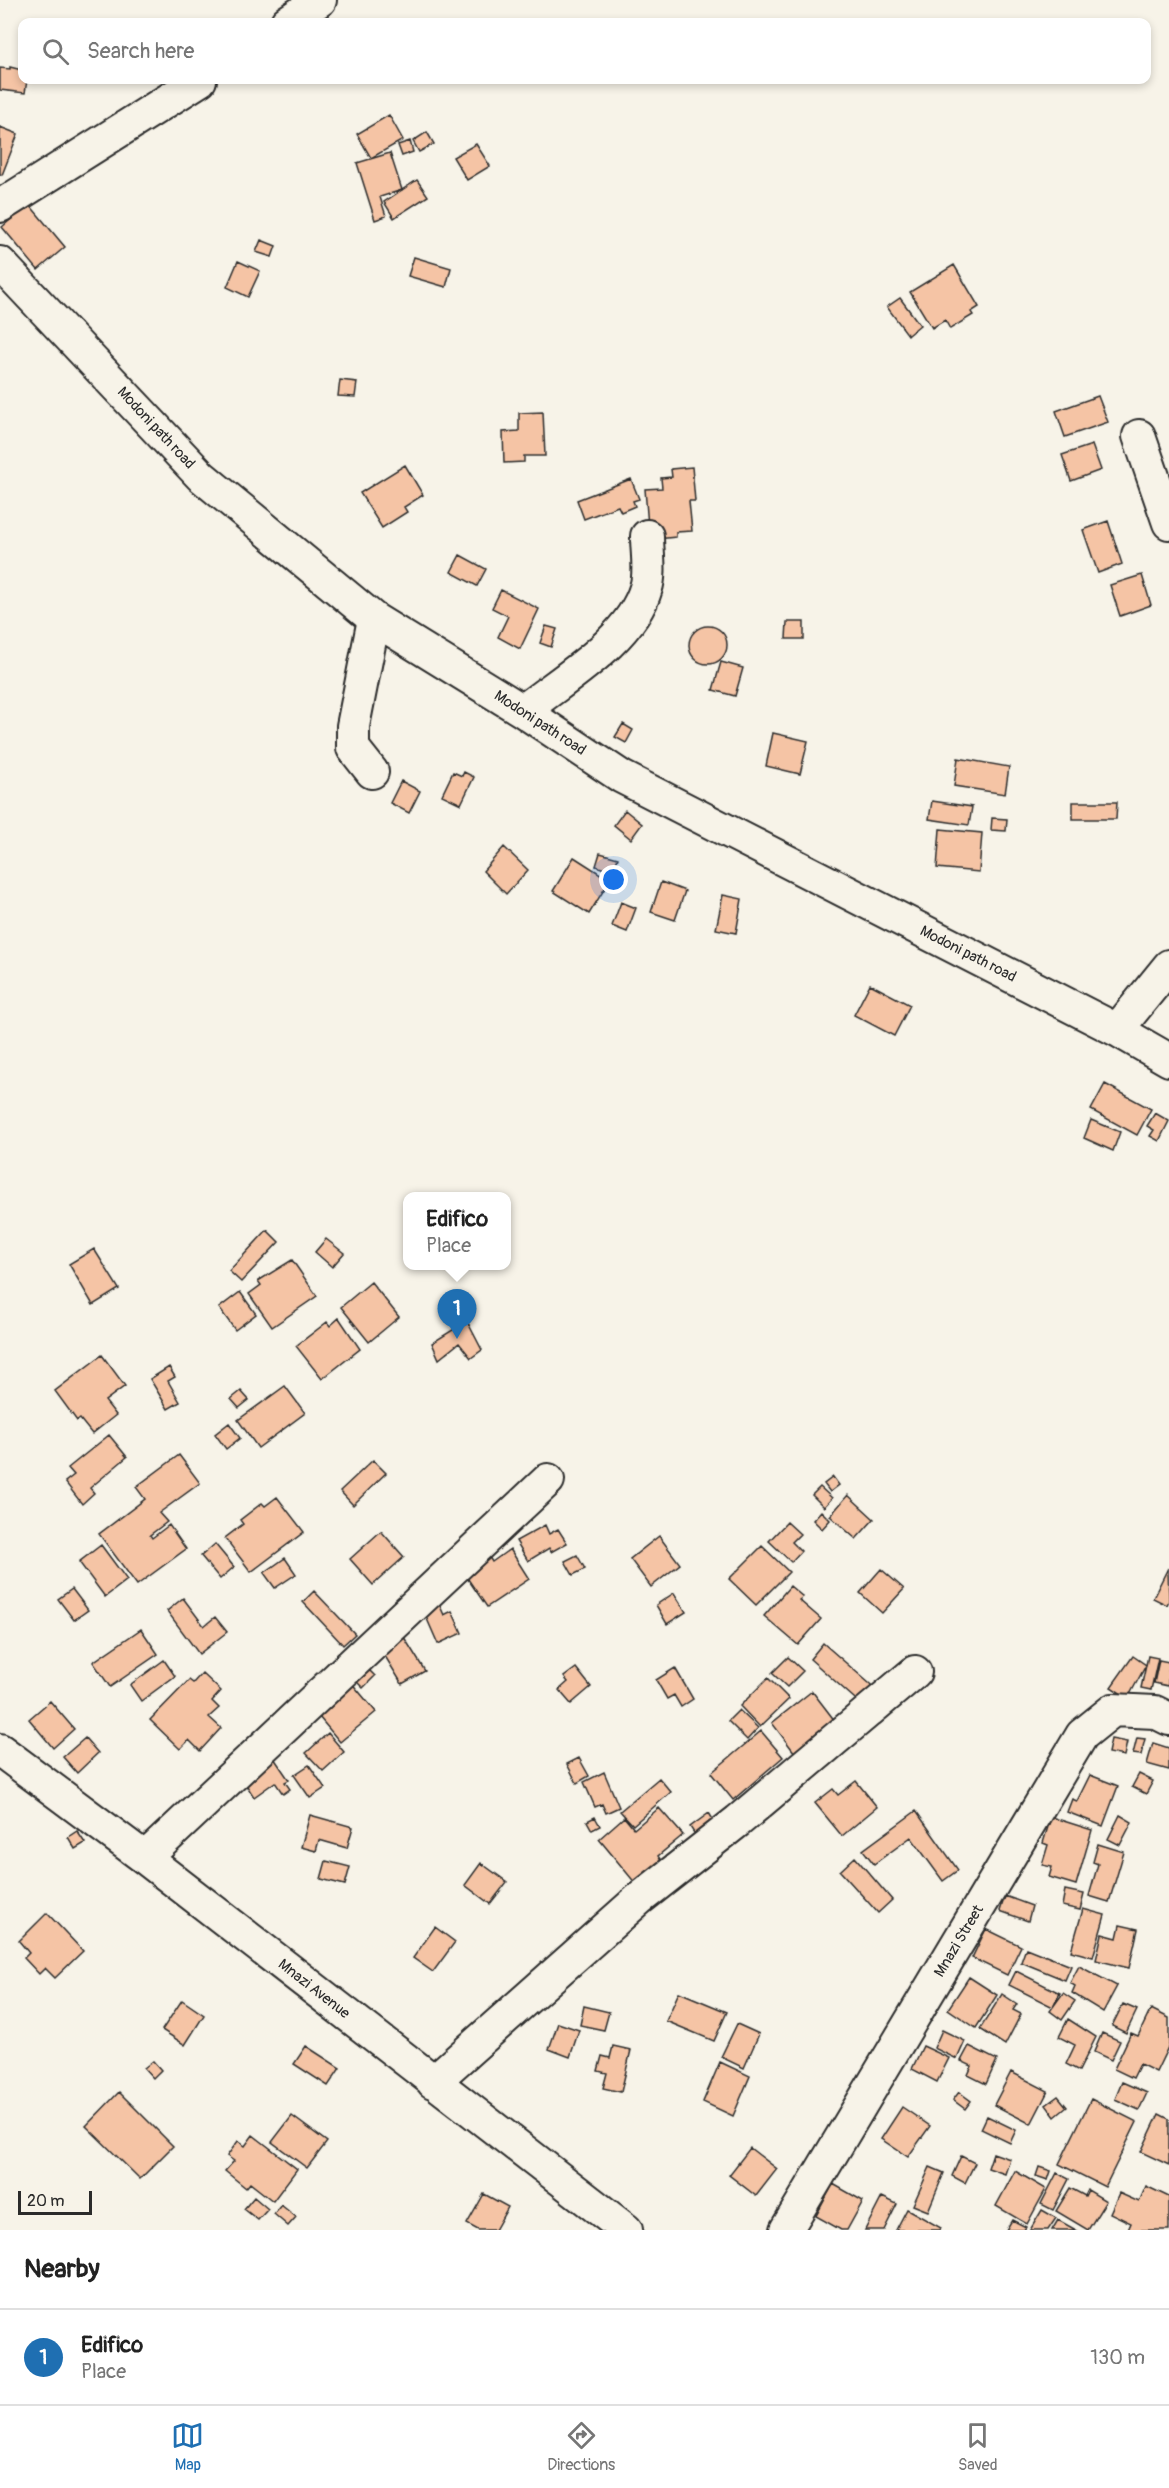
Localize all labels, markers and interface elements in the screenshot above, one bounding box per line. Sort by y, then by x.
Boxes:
search box [18,18,1151,84]
icon: search [39,35,72,68]
text: Search here [87,37,194,65]
street label: Modoni path road [113,383,199,473]
street label: Modoni path road [491,686,589,760]
your location [599,865,628,894]
street label: Modoni path road [917,922,1019,986]
popup [403,1192,511,1270]
text: Edifico [426,1205,488,1233]
text: Place [426,1233,471,1258]
pin: 1 [438,1290,476,1339]
street label: Mnazi Street [930,1901,988,1980]
street label: Mnazi Avenue [274,1955,354,2023]
scale bar [18,2188,92,2216]
text: 20 m [27,2191,65,2211]
text: Nearby [24,2253,100,2285]
text: Edifico [81,2331,143,2359]
text: 1 [40,2345,47,2370]
text: 130 m [1090,2345,1145,2370]
text: Place [81,2359,126,2384]
tab: Map [171,2419,204,2475]
tab: Directions [547,2419,615,2475]
tab: Saved [958,2419,998,2475]

